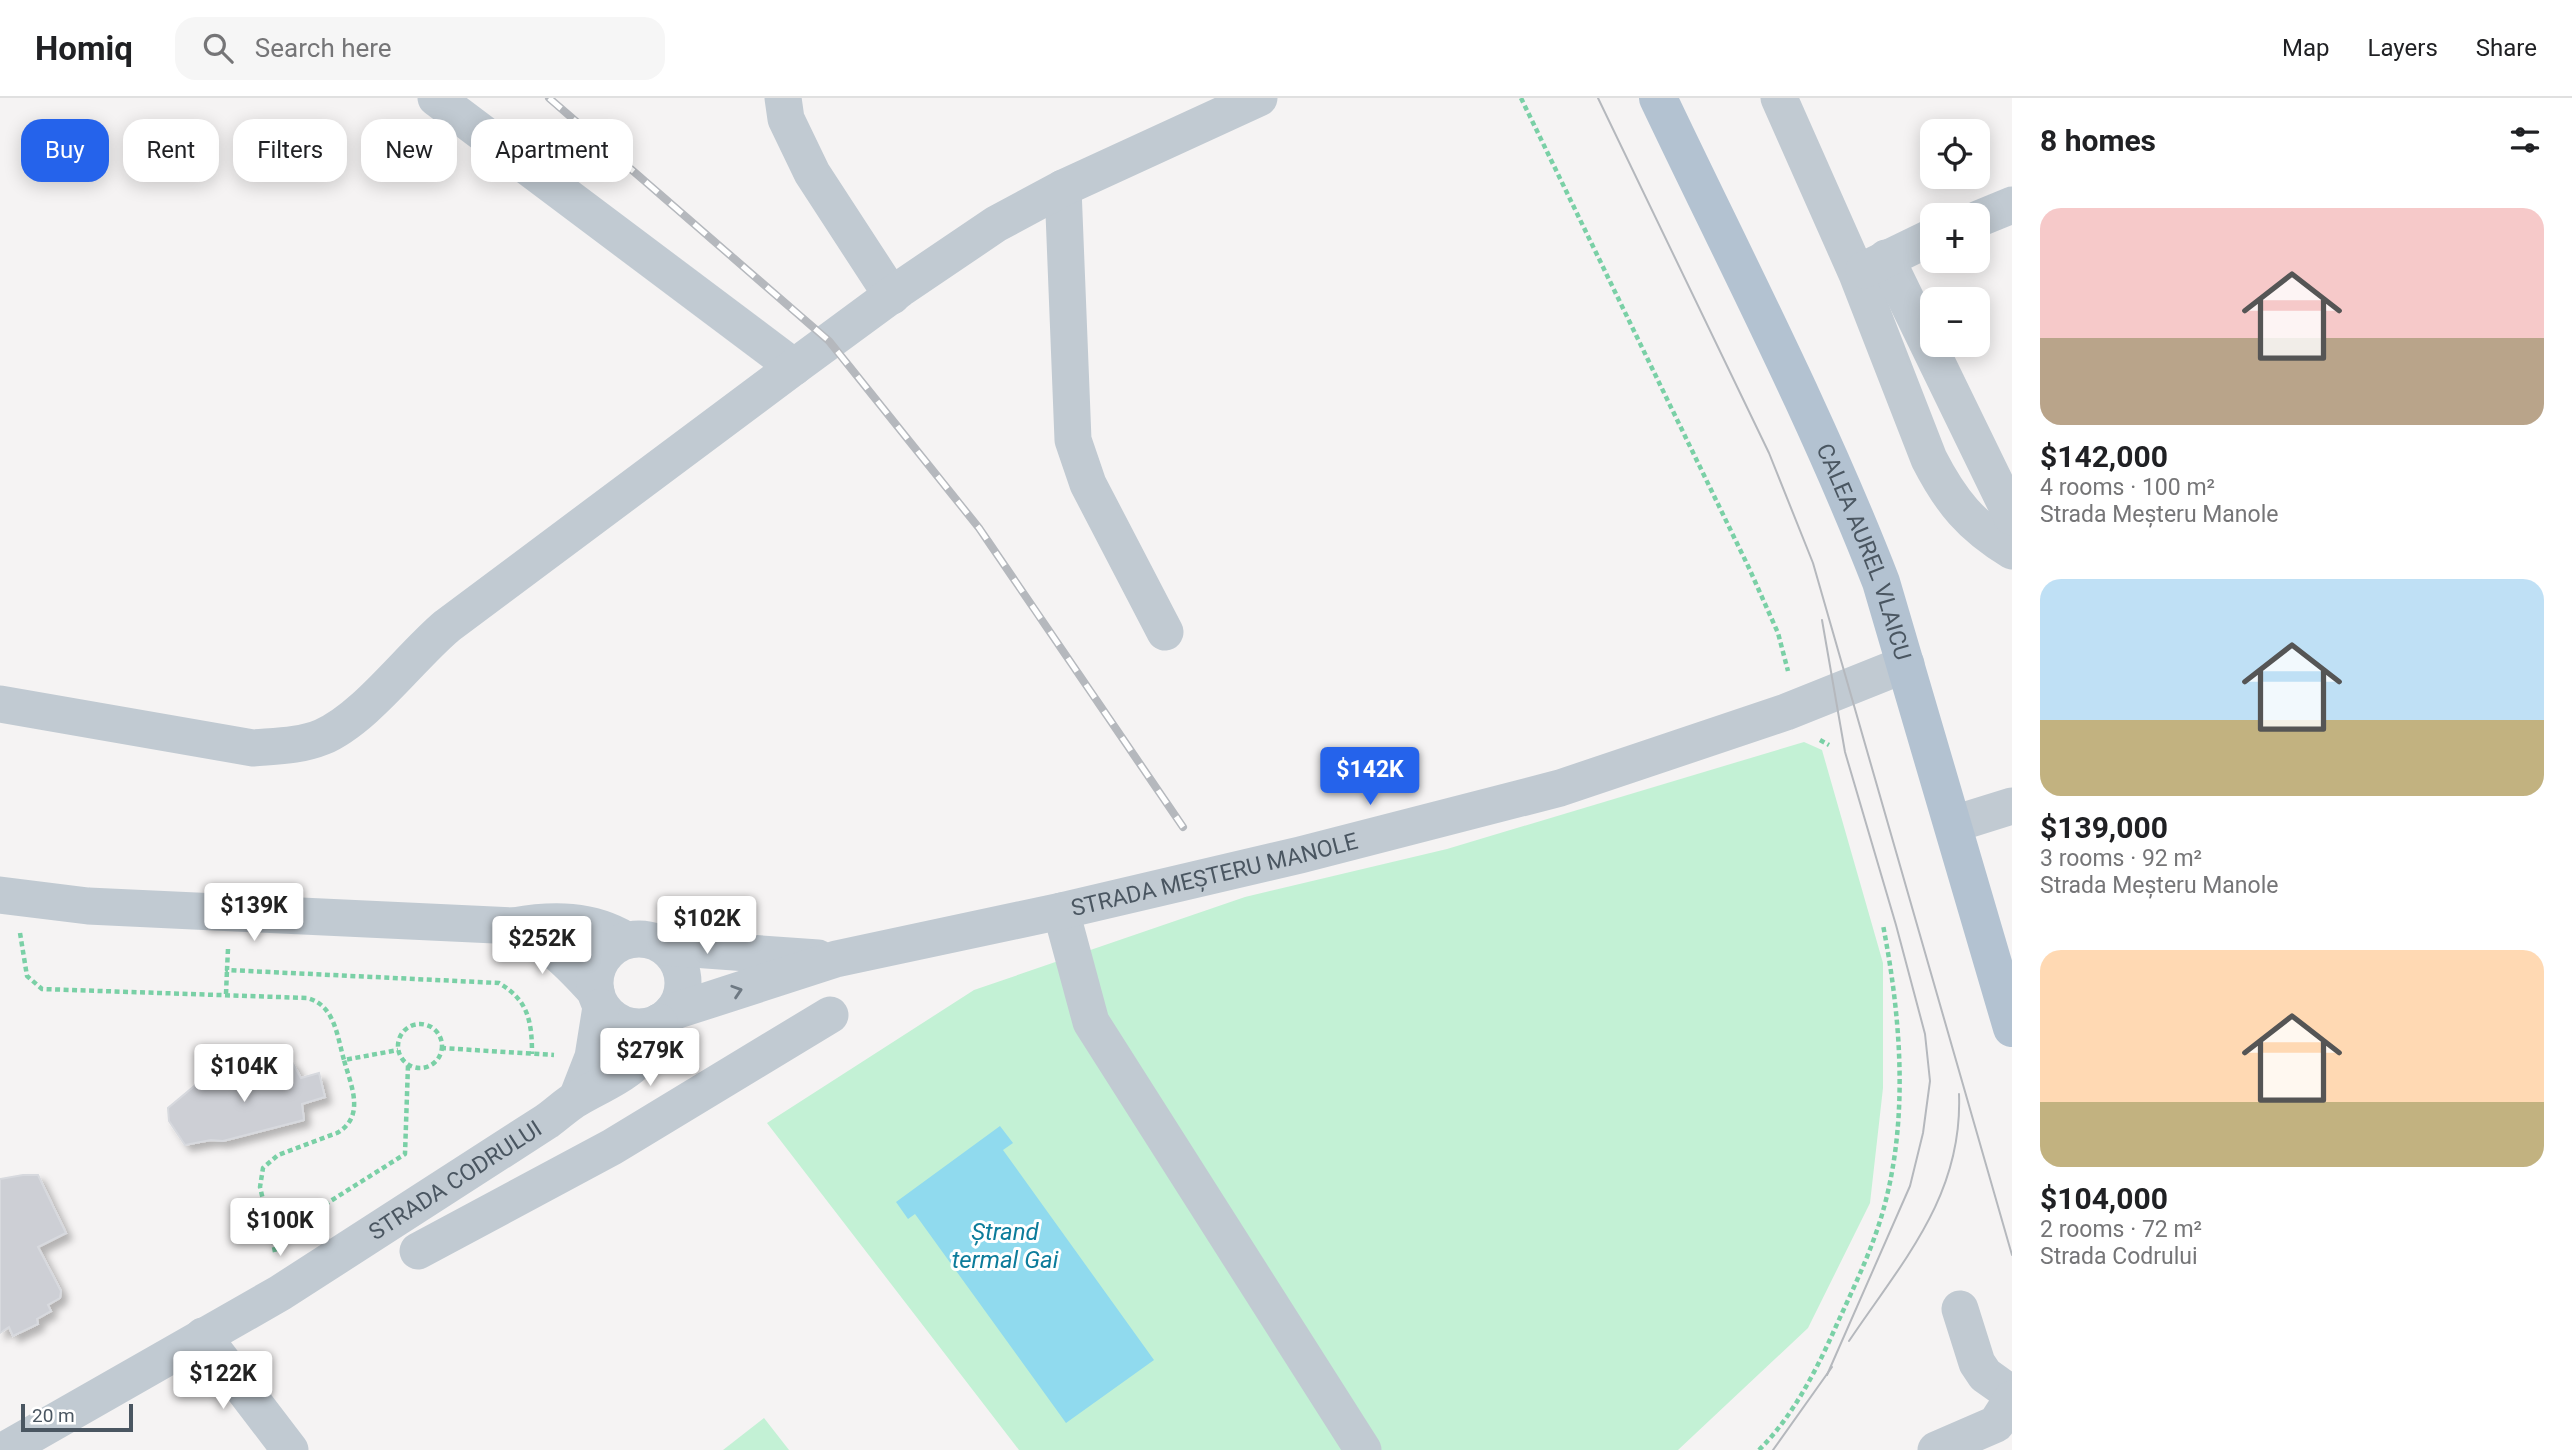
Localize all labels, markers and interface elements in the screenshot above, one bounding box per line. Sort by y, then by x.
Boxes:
search box [175,17,665,80]
text: Homiq [35,29,133,68]
icon: search [199,29,237,67]
text: Search here [255,33,392,63]
text: Map [2282,34,2330,62]
text: Layers [2368,34,2438,62]
text: Share [2476,34,2537,62]
chip: Buy [21,119,109,182]
chip: Rent [123,119,219,182]
chip: Filters [233,119,347,182]
chip: New [361,119,457,182]
chip: Apartment [471,119,633,182]
map controls [1920,119,1990,357]
button: locate [1920,119,1990,189]
icon: filters [2506,121,2544,159]
text: 8 homes [2040,123,2156,158]
button: + [1920,203,1990,273]
icon: home [2229,253,2355,379]
button: − [1920,287,1990,357]
street label: CALEA AUREL VLAICU [1811,439,1916,664]
text: $142,000 [2040,439,2168,474]
text: 4 rooms · 100 m² [2040,474,2215,501]
text: Strada Meșteru Manole [2040,501,2278,528]
icon: home [2229,624,2355,750]
pin: $142K [1321,748,1419,807]
text: $142K [1336,756,1404,783]
text: $139,000 [2040,810,2168,845]
street label: STRADA MEȘTERU MANOLE [1068,828,1361,922]
text: 3 rooms · 92 m² [2040,845,2202,872]
text: Strada Meșteru Manole [2040,872,2278,899]
pin: $139K [205,884,303,943]
text: $139K [220,892,288,919]
pin: $102K [658,896,756,956]
text: $102K [673,905,741,932]
pin: $252K [493,916,591,976]
text: $252K [508,925,576,952]
one-way arrow [731,985,743,999]
icon: home [2229,995,2355,1121]
pin: $279K [601,1028,699,1088]
text: $279K [616,1037,684,1064]
pin: $104K [195,1044,293,1104]
text: $104K [210,1053,278,1080]
street label: STRADA CODRULUI [364,1115,547,1246]
text: $104,000 [2040,1181,2168,1216]
pin: $100K [231,1198,329,1258]
text: $100K [246,1207,314,1234]
text: 2 rooms · 72 m² [2040,1216,2202,1243]
water label: Ștrand termal Gai [952,1218,1059,1274]
text: Strada Codrului [2040,1243,2198,1270]
pin: $122K [174,1352,272,1411]
text: $122K [189,1360,257,1387]
scale bar [21,1401,133,1433]
text: 20 m [32,1404,75,1427]

